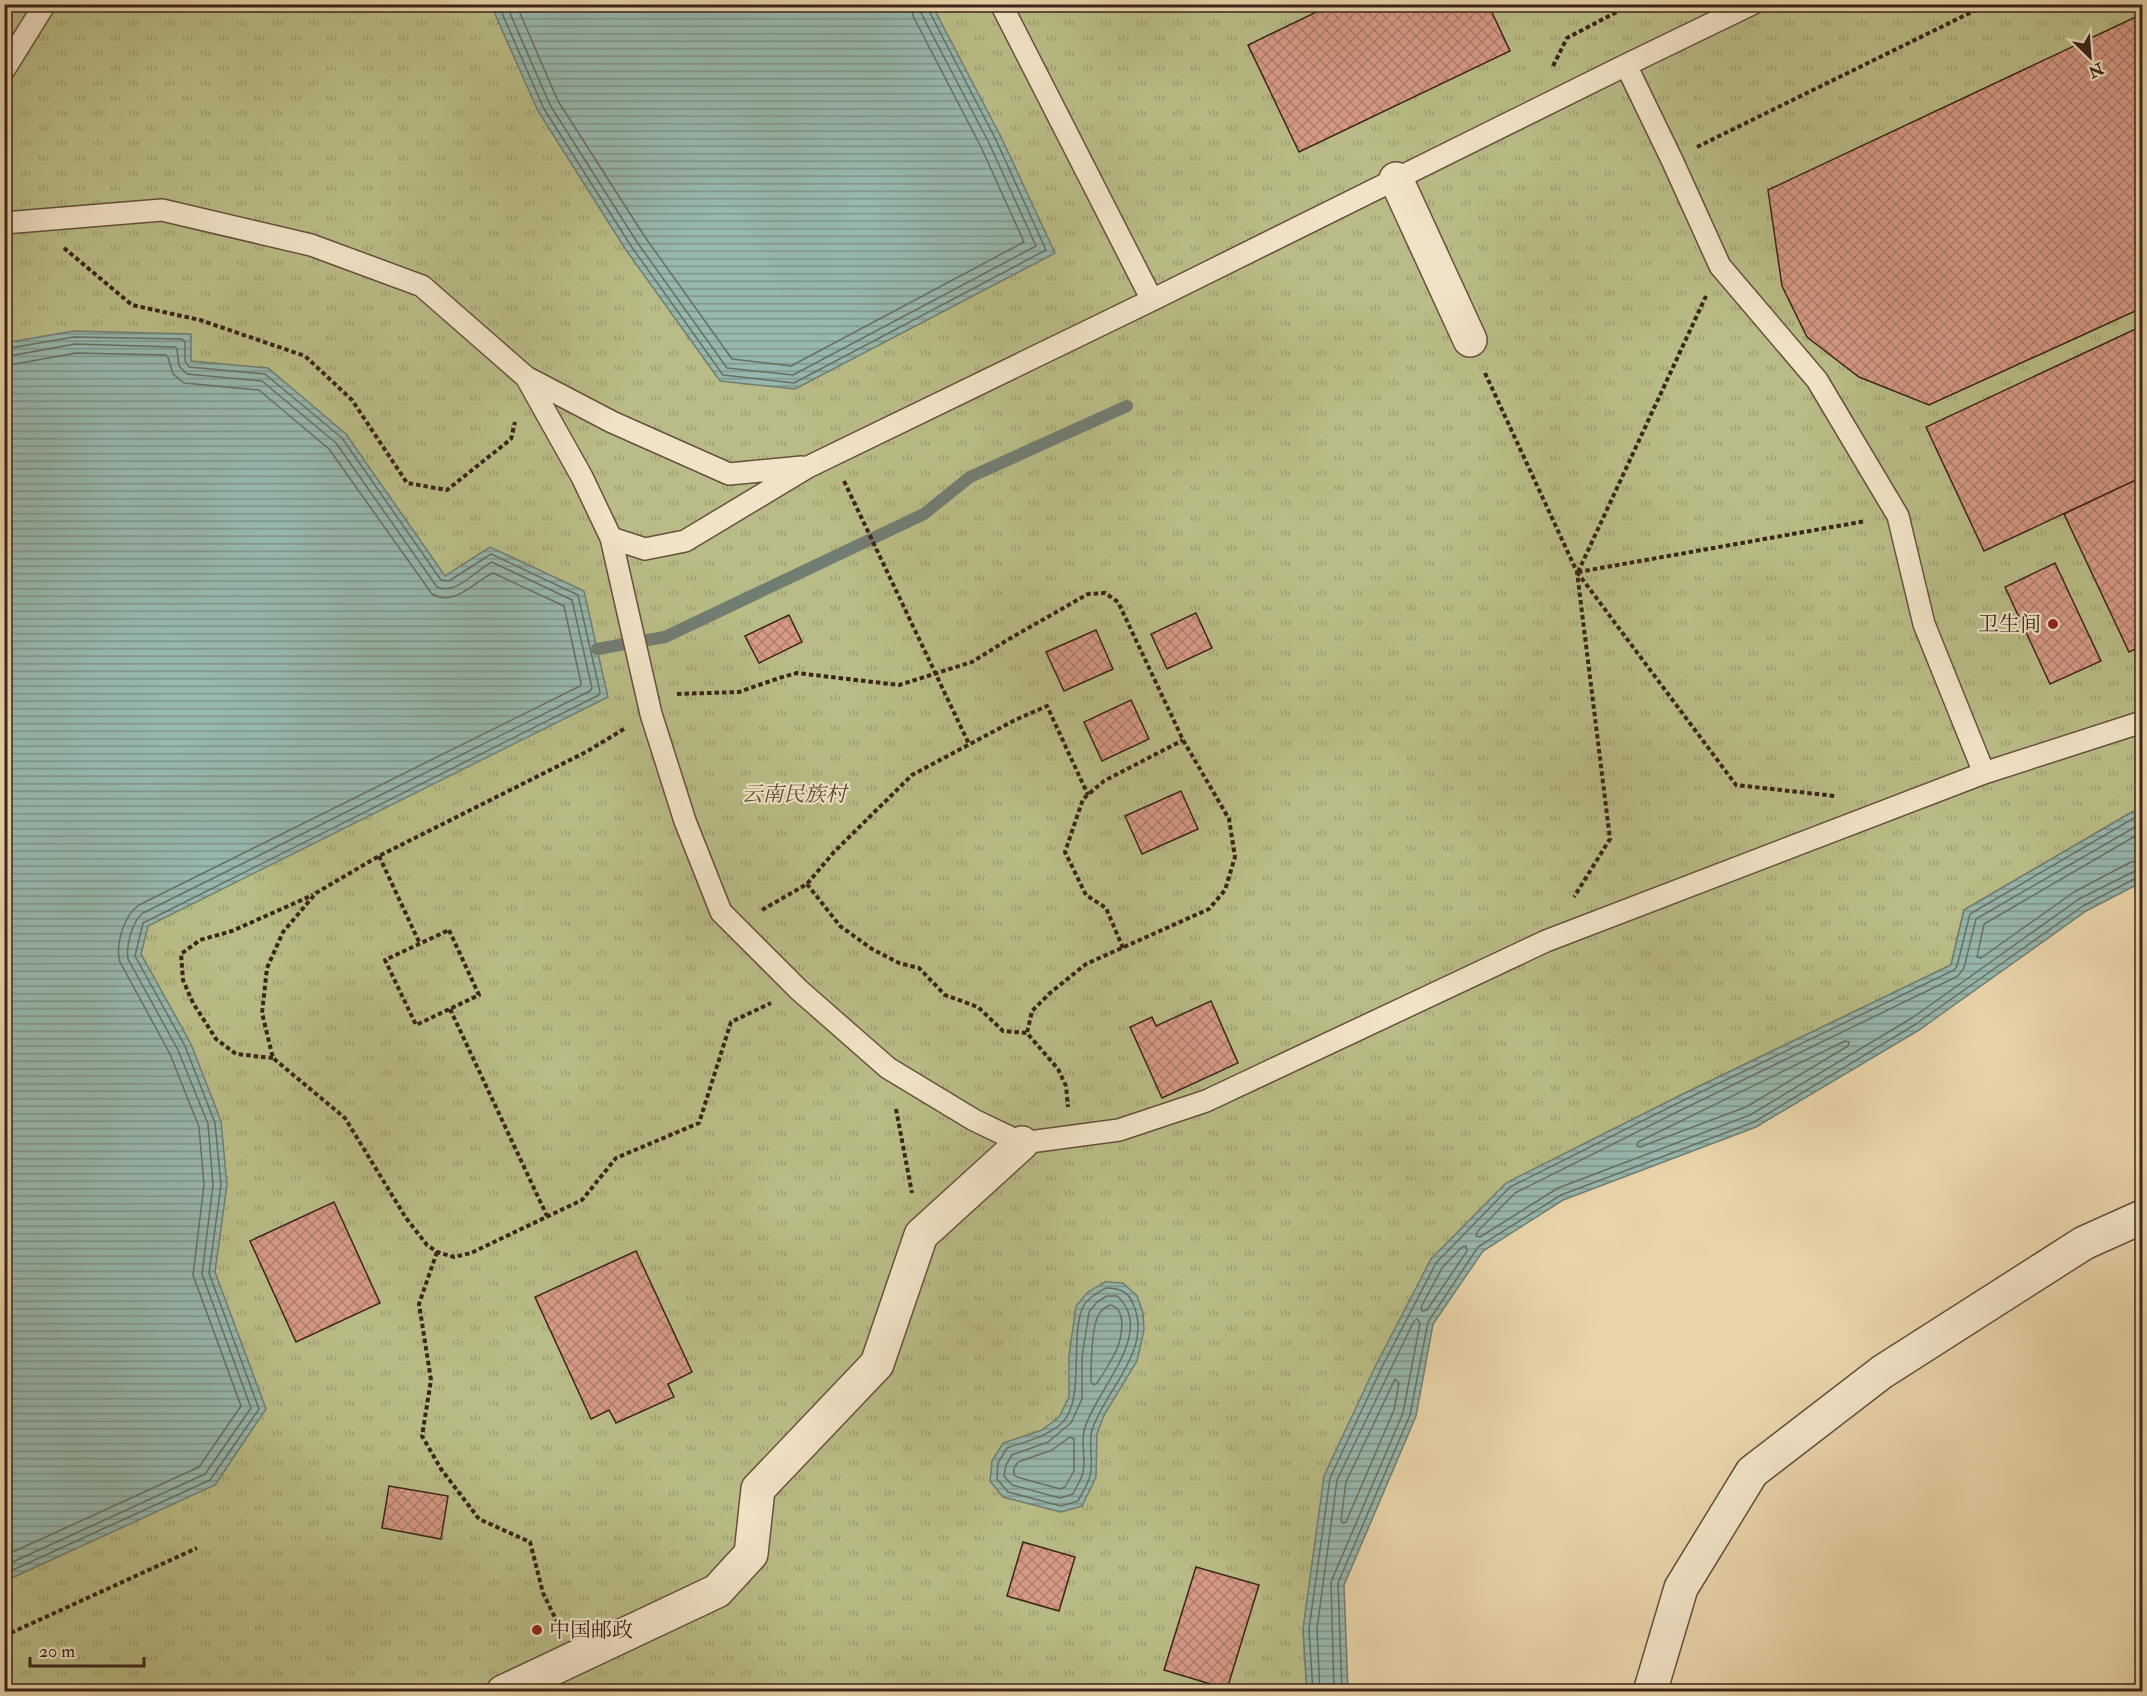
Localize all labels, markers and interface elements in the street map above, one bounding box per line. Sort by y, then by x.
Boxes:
north arrow [2060,27,2120,87]
text: N [2085,57,2108,82]
place label: 卫生间 [1978,611,2041,638]
marker: 卫生间 [2046,617,2060,631]
park label: 云南民族村 [742,781,849,808]
place label: 中国邮政 [549,1617,633,1644]
marker: 中国邮政 [530,1623,544,1637]
scale bar [30,1630,144,1668]
text: 20 m [39,1640,75,1663]

